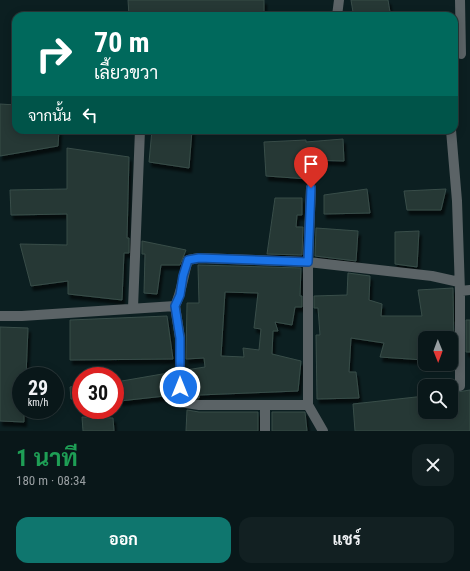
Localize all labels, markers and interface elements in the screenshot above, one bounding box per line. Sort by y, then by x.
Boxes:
text: 70 m [94,26,150,59]
icon: right [28,28,80,80]
text: เลี้ยวขวา [94,62,158,83]
icon: left [79,104,101,126]
text: จากนั้น [28,107,71,125]
pin [294,147,328,188]
icon: arrive [300,153,322,175]
north arrow [418,331,458,371]
map controls [418,331,458,419]
position arrow [159,366,201,408]
speed limit sign: 30 [72,367,124,419]
text: 29 [28,376,48,400]
button: search [418,379,458,419]
text: km/h [28,397,48,408]
text: 1 นาที [16,444,78,472]
button: close [412,444,454,486]
text: 180 m · 08:34 [16,473,86,488]
button: ออก [16,517,231,563]
button: แชร์ [239,517,454,563]

